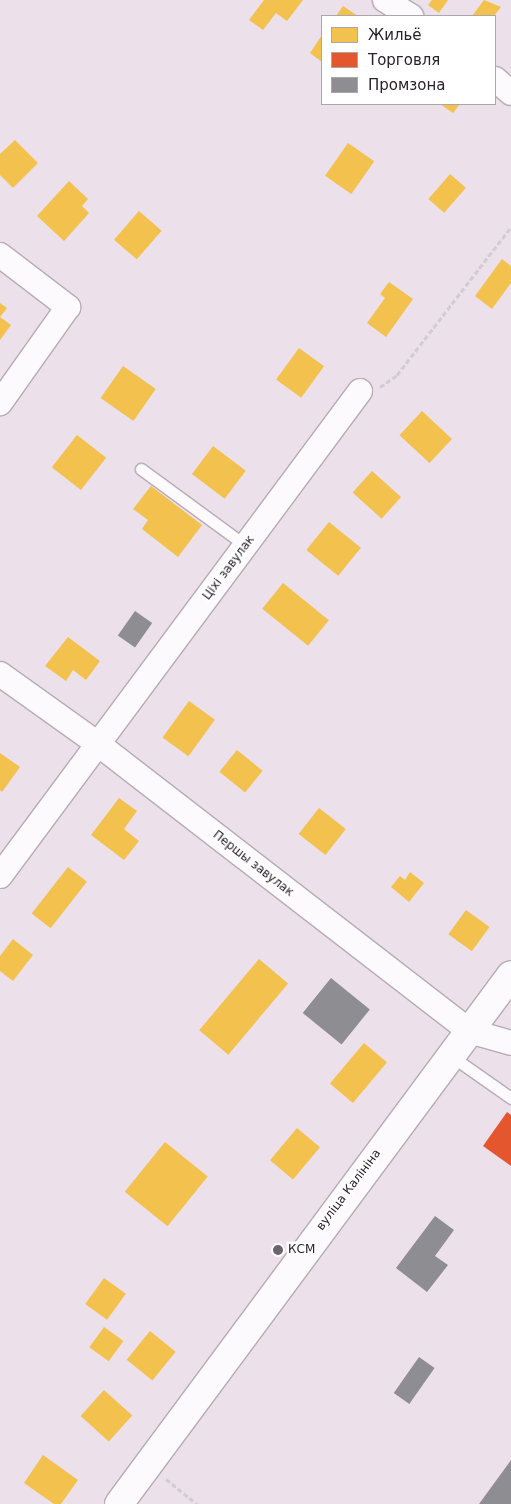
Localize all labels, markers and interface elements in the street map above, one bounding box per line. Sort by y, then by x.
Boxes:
legend [321,15,496,105]
text: Жильё [368,26,422,44]
text: Торговля [368,51,440,69]
text: Промзона [368,76,445,94]
street label: Ціхі завулак [200,533,258,603]
street label: Першы завулак [210,828,296,900]
street label: вуліца Калініна [314,1147,384,1233]
place label: КСМ [288,1243,315,1257]
marker: КСМ [272,1244,284,1256]

